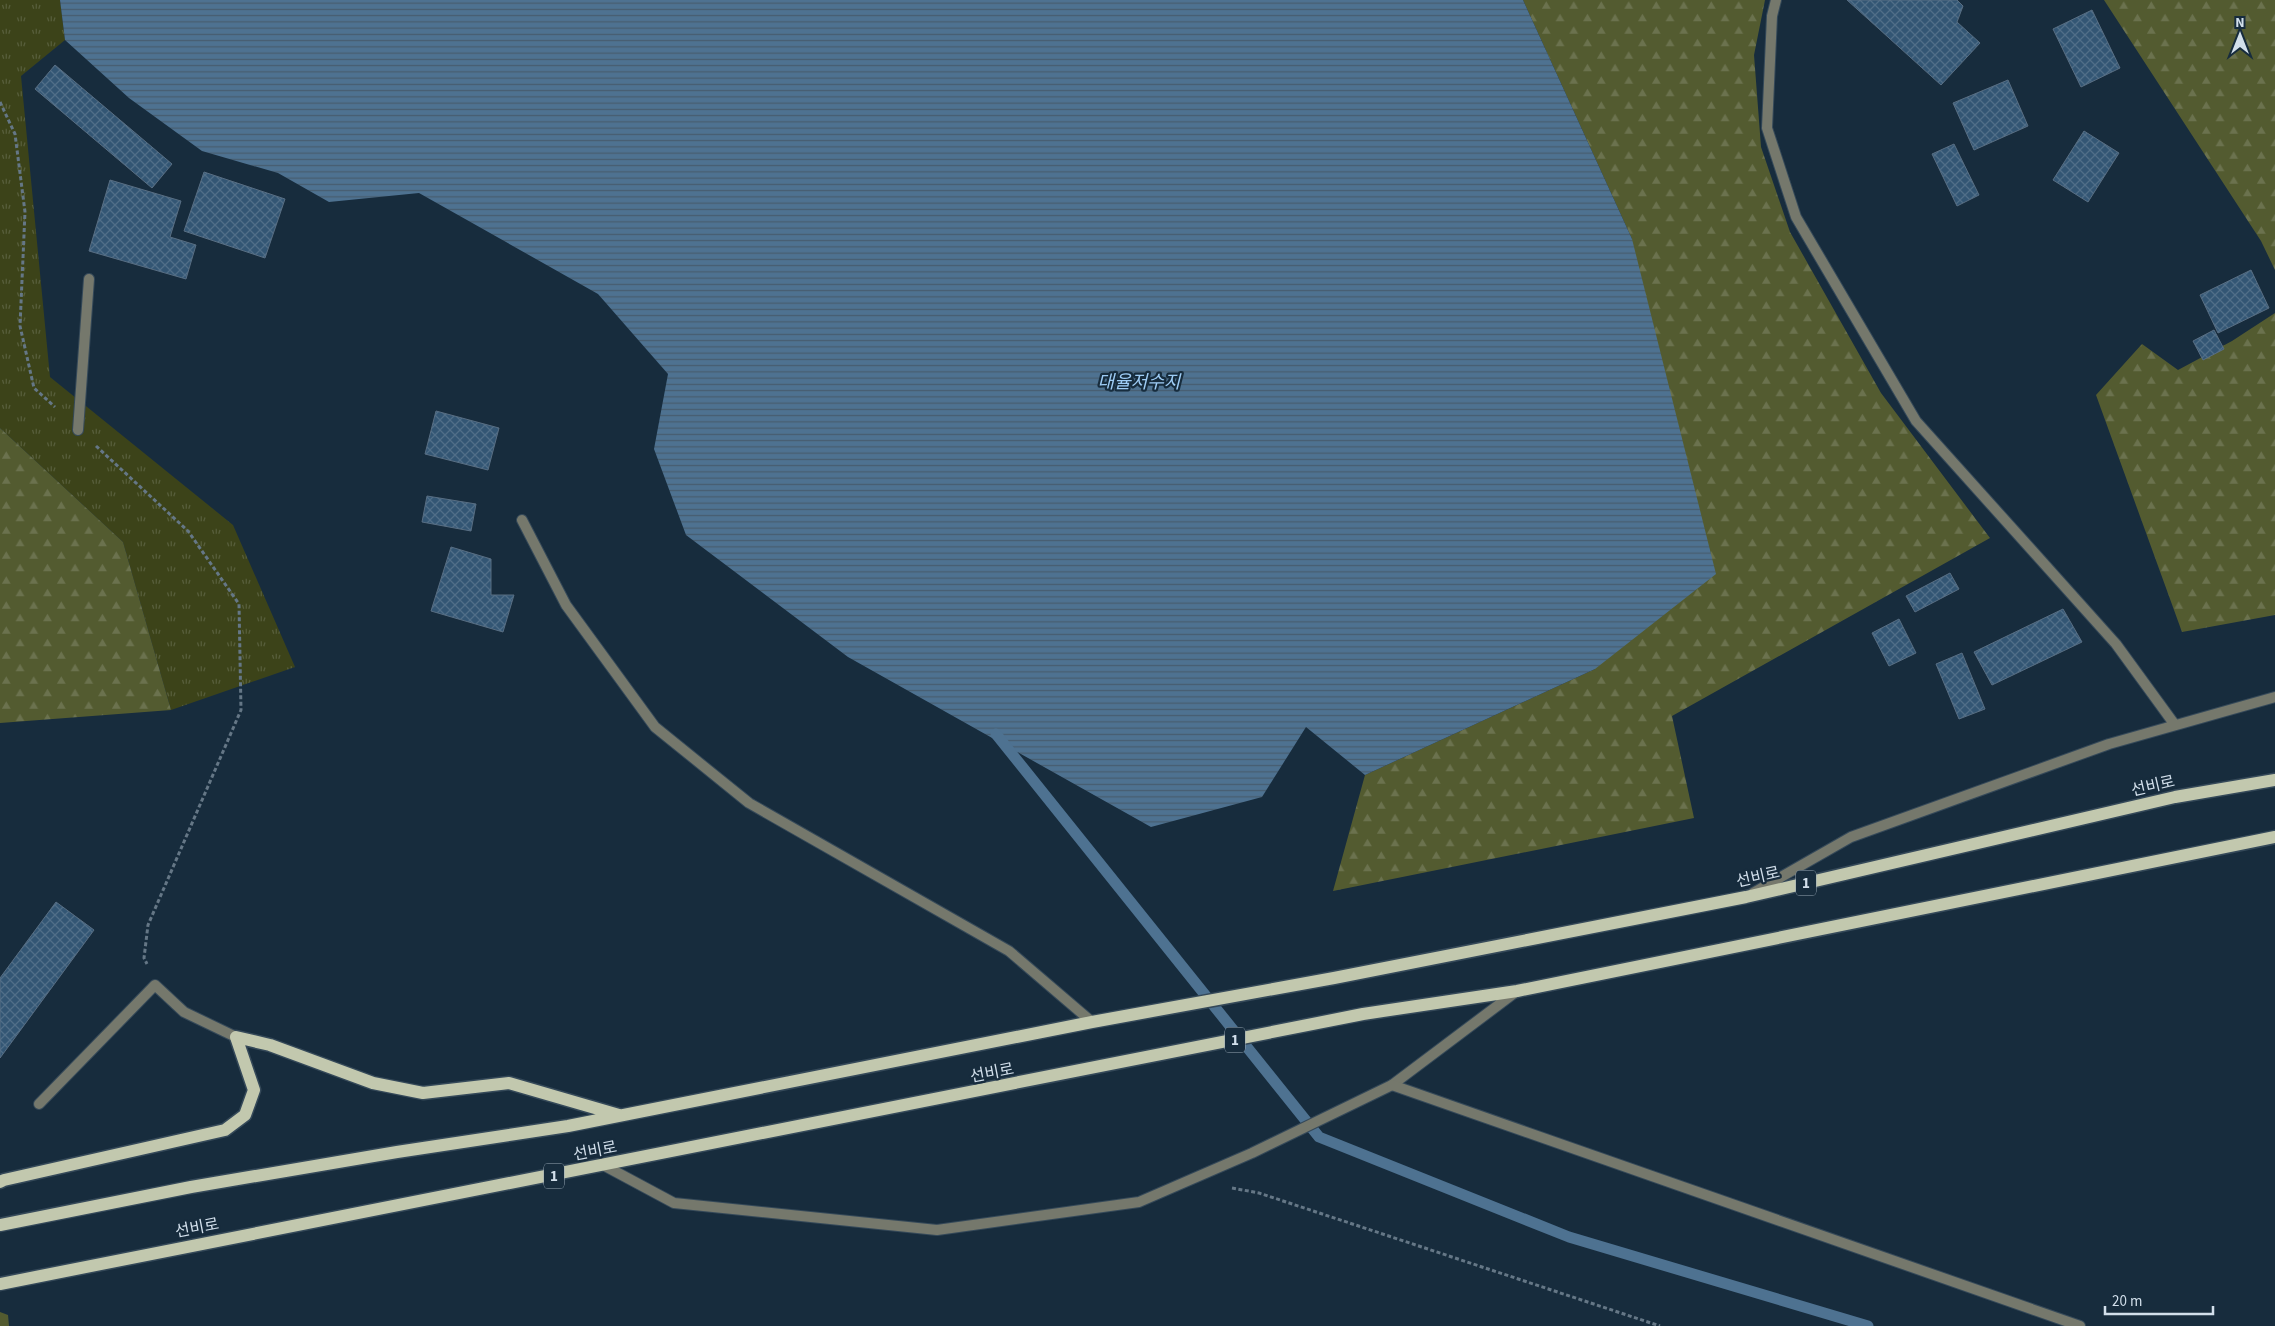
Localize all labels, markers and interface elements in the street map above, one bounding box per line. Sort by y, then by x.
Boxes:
north arrow [2215,10,2265,60]
text: N [2235,13,2245,33]
water label: 대율저수지 [1098,370,1182,395]
street label: 선비로 [2129,770,2177,802]
street label: 선비로 [1734,861,1782,893]
road number: 1 [1796,870,1816,896]
road number: 1 [1225,1028,1245,1052]
street label: 선비로 [968,1058,1016,1088]
street label: 선비로 [571,1136,619,1166]
road number: 1 [544,1164,564,1188]
street label: 선비로 [173,1213,221,1243]
scale bar [2105,1284,2212,1316]
text: 20 m [2112,1291,2142,1312]

